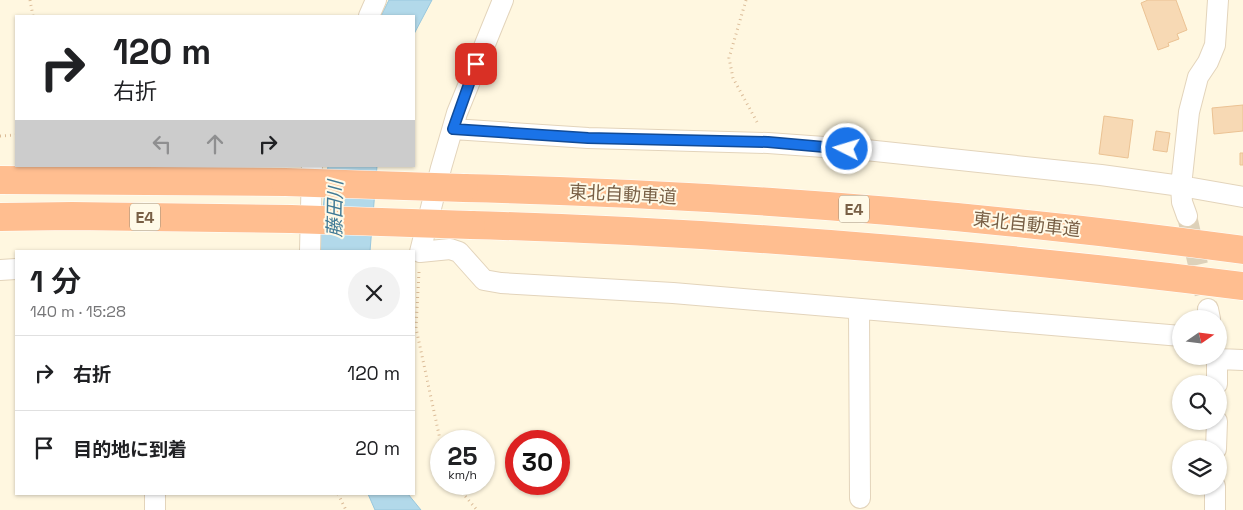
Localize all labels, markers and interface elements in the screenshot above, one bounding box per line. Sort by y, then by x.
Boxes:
text: 120 m [113,30,211,74]
icon: right [30,35,95,100]
pin [455,43,497,85]
icon: arrive [462,50,490,78]
text: 右折 [113,77,157,105]
position arrow [820,122,872,174]
icon: left [148,130,176,158]
icon: ahead [201,130,229,158]
icon: right [254,130,282,158]
water label: 藤田川 [322,178,348,238]
street label: 東北自動車道 [568,180,678,208]
road number: E4 [839,195,869,222]
road number: E4 [130,203,160,230]
street label: 東北自動車道 [972,207,1082,241]
text: 1 分 [30,262,81,301]
button: close [348,267,400,319]
text: 140 m · 15:28 [30,301,126,322]
north arrow [1172,310,1228,365]
map controls [1172,310,1227,495]
icon: right [30,359,58,387]
text: 120 m [347,361,400,386]
text: 右折 [73,362,111,387]
button: search [1172,375,1227,430]
speed limit sign: 30 [505,430,570,495]
icon: arrive [30,434,58,462]
text: 20 m [355,436,400,461]
text: 目的地に到着 [73,437,187,462]
text: 25 [448,440,477,472]
button: layers [1172,440,1227,495]
text: km/h [448,467,477,483]

